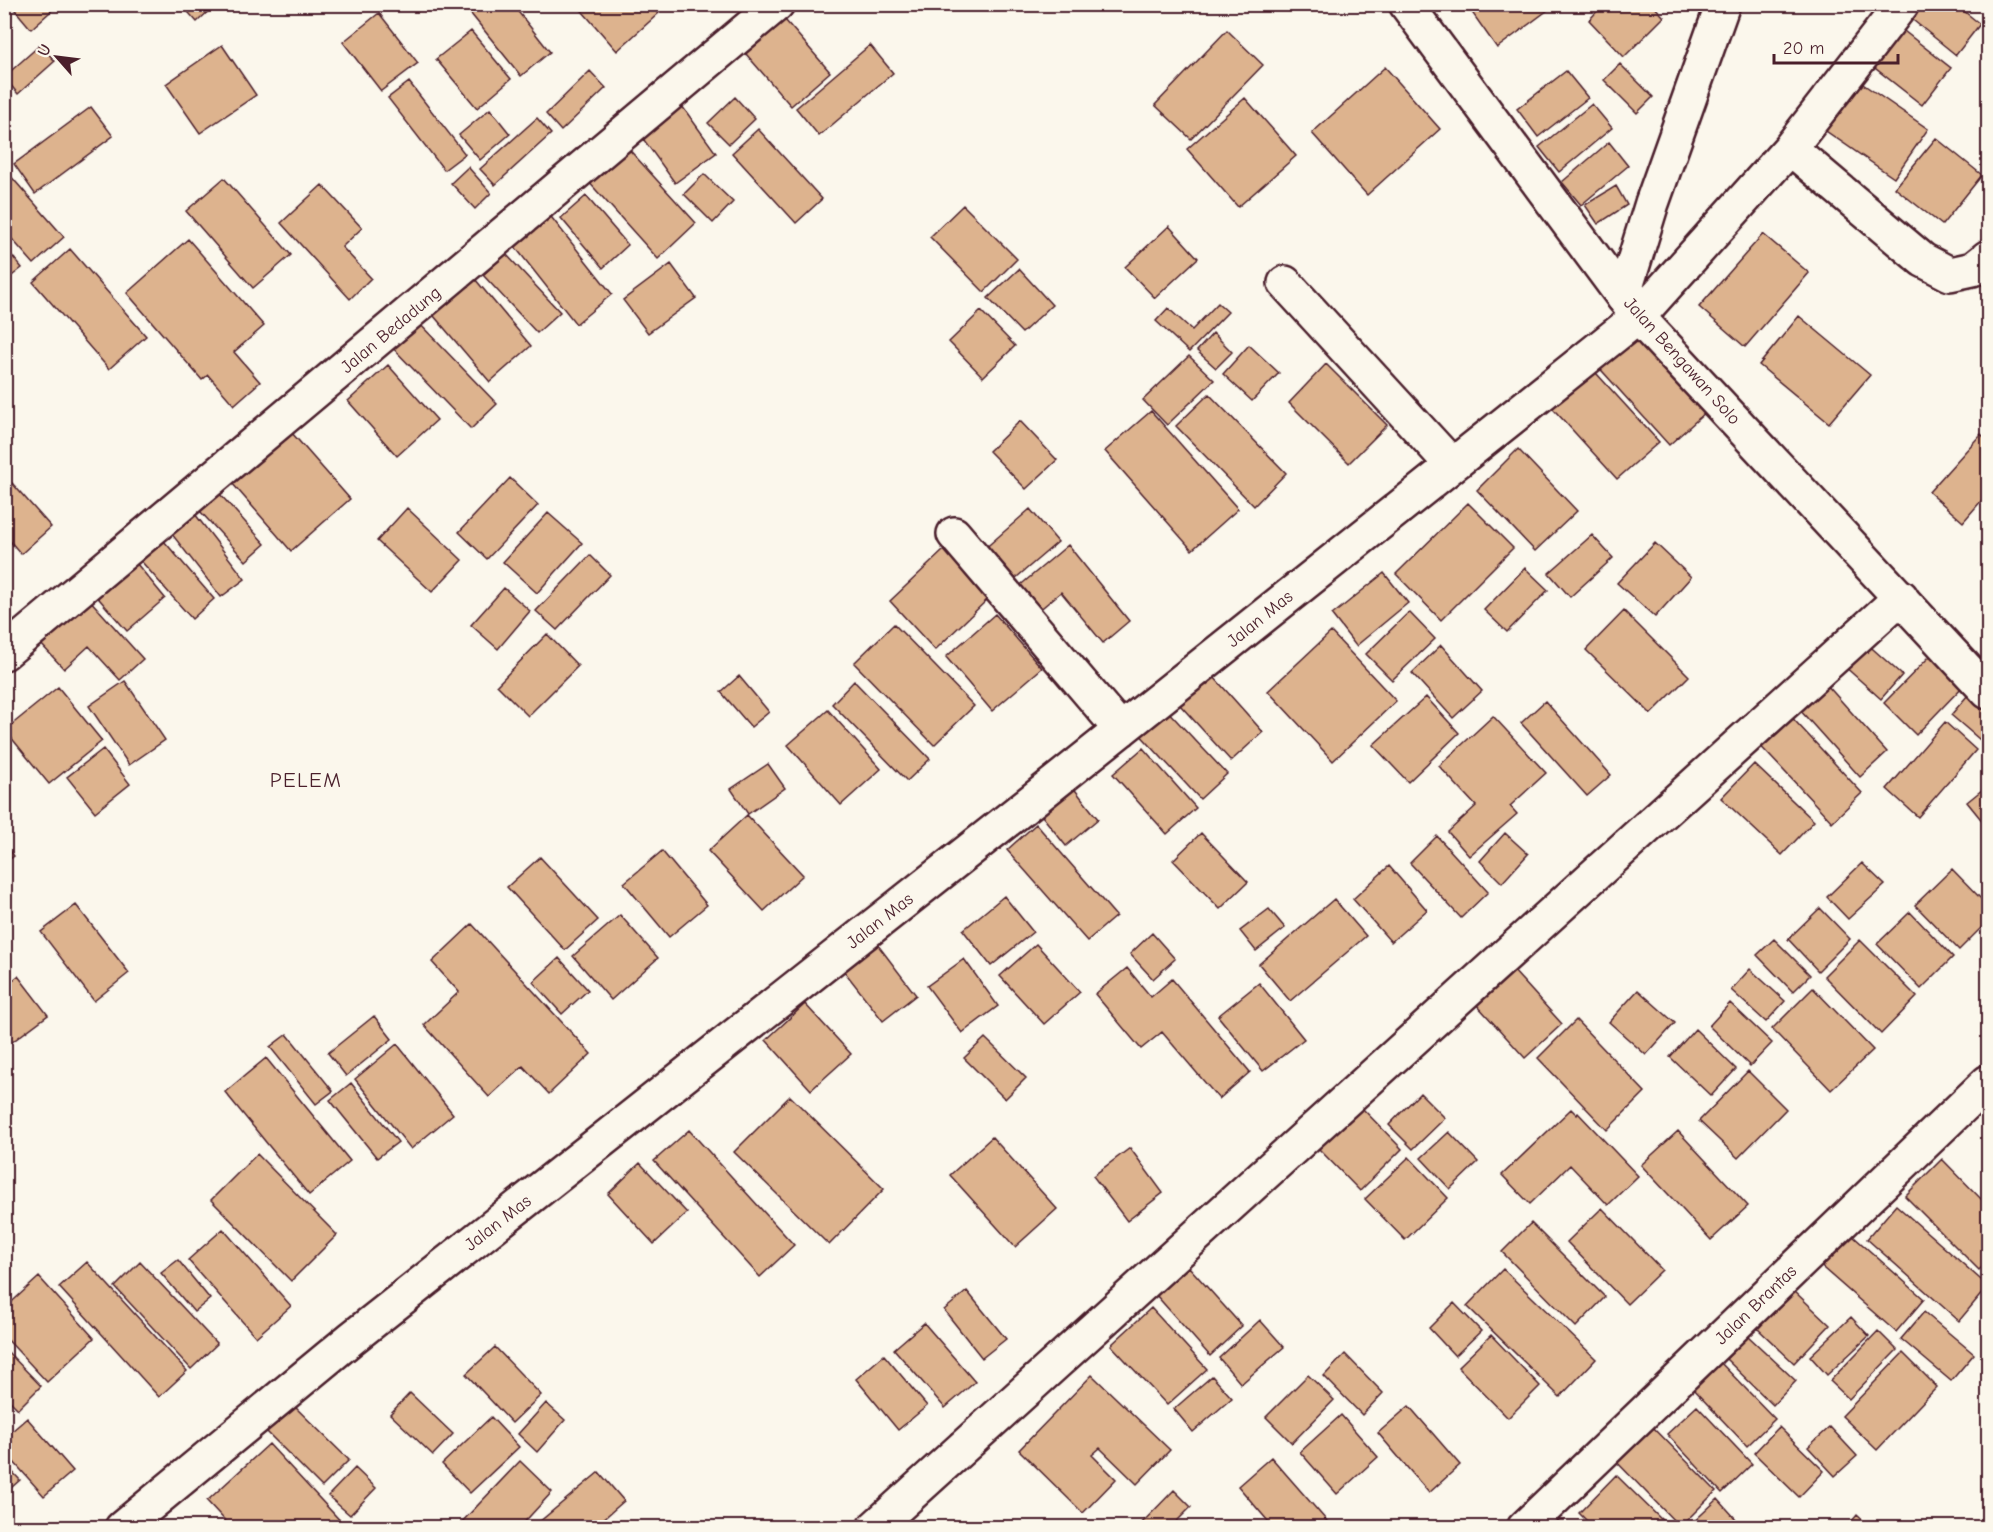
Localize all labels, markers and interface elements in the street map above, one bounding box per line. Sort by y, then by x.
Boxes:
north arrow [27,27,87,87]
scale bar [1774,27,1898,65]
text: 20 m [1783,38,1824,59]
text: U [34,41,55,59]
street label: Jalan Bedadung [337,282,445,378]
street label: Jalan Bengawan Solo [1619,293,1745,429]
street label: Jalan Mas [1223,586,1297,652]
district label: PELEM [270,768,342,792]
street label: Jalan Mas [843,889,917,953]
street label: Jalan Mas [461,1191,535,1255]
street label: Jalan Brantas [1711,1261,1801,1349]

